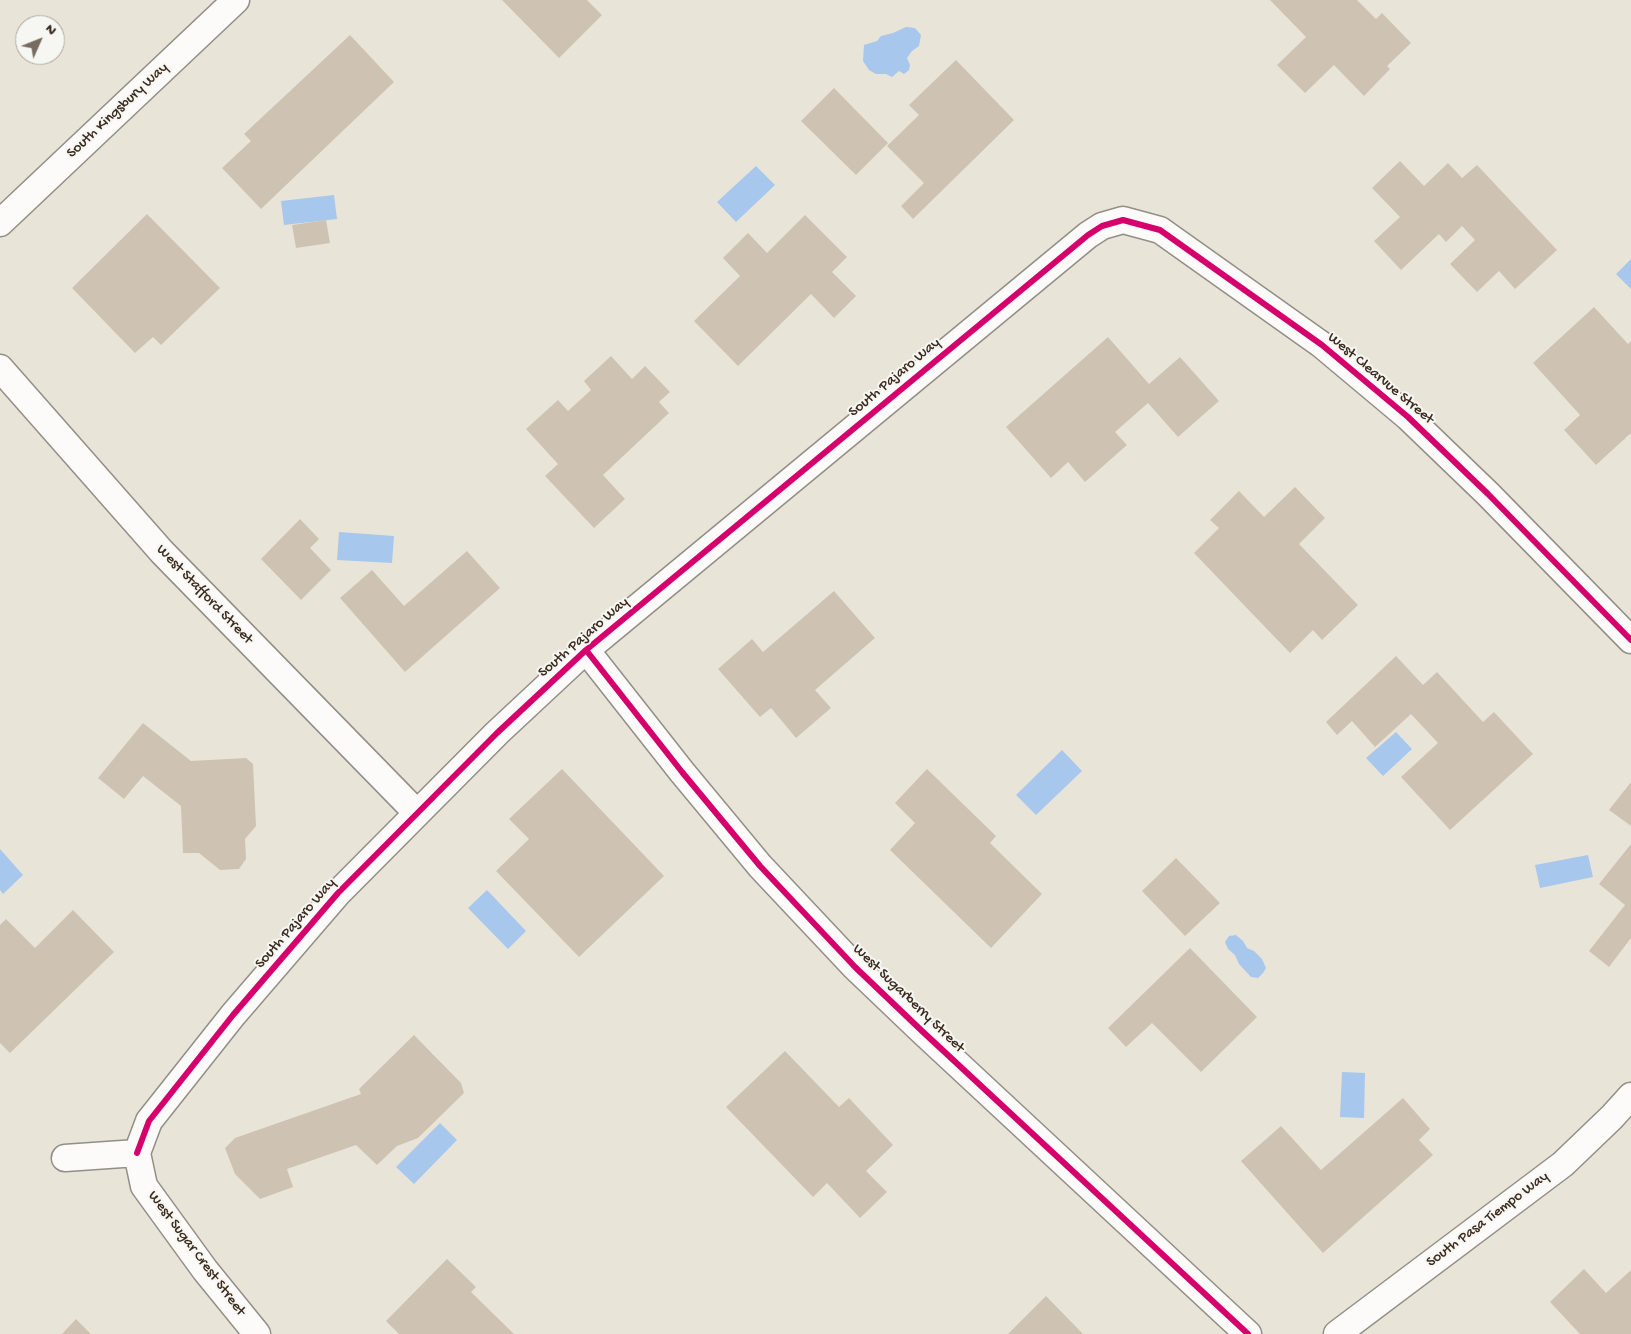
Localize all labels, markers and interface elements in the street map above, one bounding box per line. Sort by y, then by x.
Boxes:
north arrow [15,15,65,65]
text: N [41,21,60,39]
street label: South Kingsbury Way [64,59,172,163]
street label: West Clearvue Street [1323,329,1437,429]
street label: South Pajaro Way [846,334,944,422]
street label: West Stafford Street [152,541,256,649]
street label: South Pajaro Way [535,594,633,682]
street label: South Pajaro Way [252,875,340,973]
street label: West Sugarberry Street [848,941,968,1057]
street label: South Pasa Tiempo Way [1423,1168,1553,1272]
street label: West Sugar Crest Street [143,1188,249,1320]

